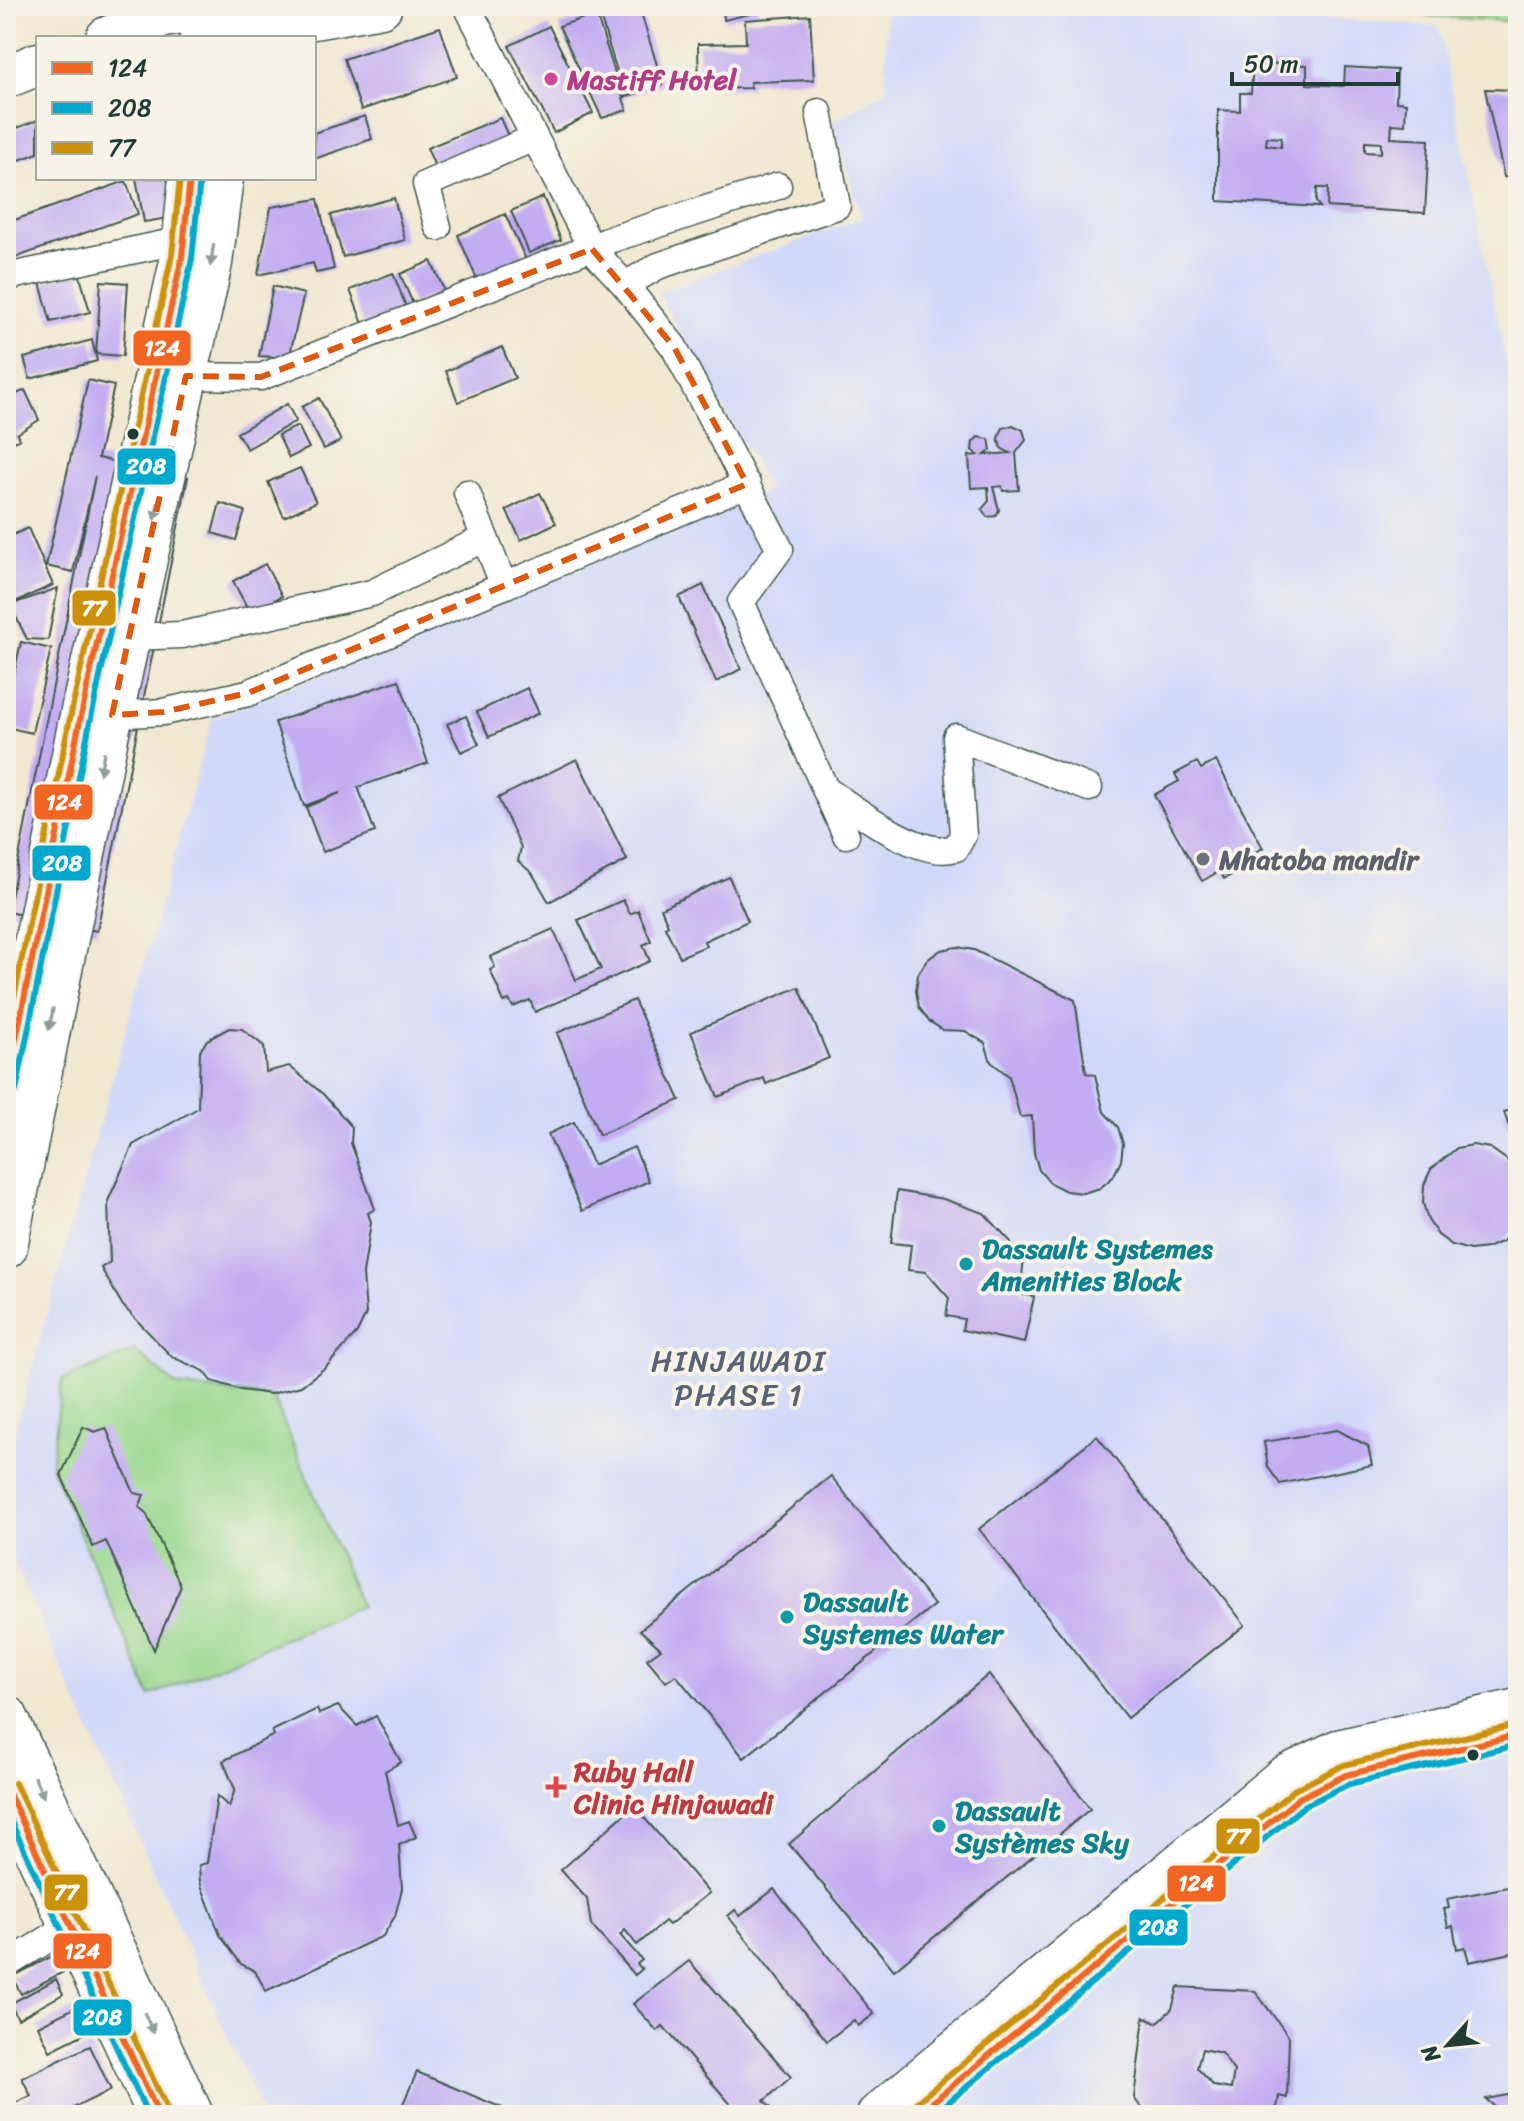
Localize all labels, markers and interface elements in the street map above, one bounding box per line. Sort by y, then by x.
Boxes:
legend [36,36,316,180]
scale bar [1232,36,1398,86]
text: 50 m [1244,43,1299,85]
text: 124 [108,47,147,89]
place label: Mastiff Hotel [566,55,737,104]
marker: Mastiff Hotel [542,70,560,88]
text: 208 [108,87,152,129]
text: 77 [108,127,137,169]
one-way arrow [205,243,218,268]
line badge: 124 [132,329,192,367]
text: 124 [144,329,180,368]
unlabelled marker [125,426,141,442]
line badge: 208 [116,447,177,486]
text: 208 [125,447,167,486]
one-way arrow [150,497,163,522]
line badge: 77 [71,589,117,627]
text: 77 [81,589,109,628]
one-way arrow [95,751,108,776]
line badge: 124 [33,783,94,821]
text: 124 [46,783,82,822]
place label: Mhatoba mandir [1218,835,1420,884]
line badge: 208 [31,844,92,882]
text: 208 [41,844,83,883]
marker: Mhatoba mandir [1194,850,1212,868]
one-way arrow [45,1006,57,1031]
place label: Dassault Systemes Amenities Block [981,1224,1213,1305]
marker: Dassault Systemes Amenities Block [957,1255,975,1273]
district label: HINJAWADI PHASE 1 [651,1334,827,1422]
place label: Dassault Systemes Water [802,1577,1005,1658]
marker: Dassault Systemes Water [778,1608,796,1626]
place label: Ruby Hall Clinic Hinjawadi [573,1747,774,1828]
unlabelled marker [1465,1747,1481,1763]
one-way arrow [32,1775,46,1799]
marker: Ruby Hall Clinic Hinjawadi [545,1776,567,1798]
place label: Dassault Systèmes Sky [954,1786,1130,1867]
marker: Dassault Systèmes Sky [930,1817,948,1835]
line badge: 77 [1215,1817,1261,1855]
text: 77 [1225,1817,1253,1856]
line badge: 124 [1166,1864,1227,1903]
text: 124 [1178,1864,1214,1903]
line badge: 77 [43,1873,89,1912]
text: 77 [53,1873,81,1912]
line badge: 208 [1128,1908,1189,1947]
text: 208 [1137,1908,1179,1947]
line badge: 124 [52,1932,113,1970]
text: 124 [64,1932,100,1971]
line badge: 208 [72,1998,133,2037]
text: 208 [81,1998,123,2037]
north arrow [1408,2005,1488,2085]
one-way arrow [142,2011,156,2034]
text: N [1409,2038,1452,2070]

